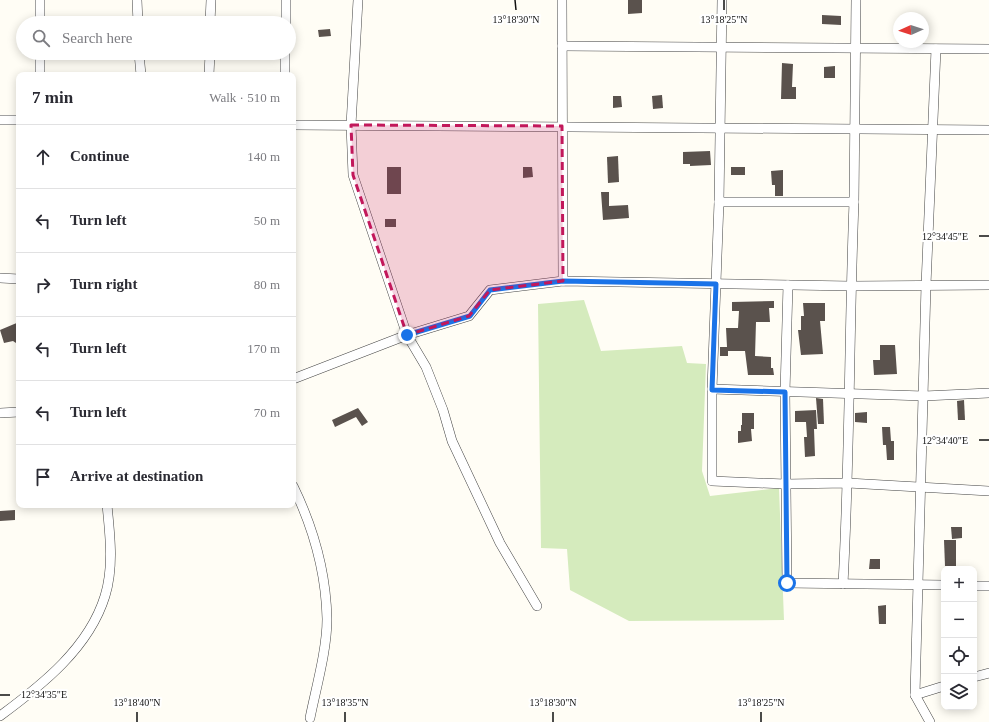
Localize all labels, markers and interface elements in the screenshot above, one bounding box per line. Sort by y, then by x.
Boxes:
north arrow [893,12,929,48]
text: 13°18'30"N [492,14,540,25]
text: 13°18'25"N [700,14,748,25]
search box [16,16,296,60]
icon: search [30,27,52,49]
text: Search here [62,30,132,46]
text: 7 min [32,88,73,107]
text: Walk · 510 m [209,90,280,105]
icon: ahead [32,146,54,168]
text: Continue [70,148,129,164]
text: 140 m [247,149,280,164]
icon: left [32,210,54,232]
text: Turn left [70,212,127,228]
text: 50 m [254,213,280,228]
text: 12°34'45"E [922,231,968,242]
icon: right [32,274,54,296]
text: Turn right [70,276,137,292]
text: 80 m [254,277,280,292]
route end [398,326,416,344]
icon: left [32,338,54,360]
text: Turn left [70,340,127,356]
text: 170 m [247,341,280,356]
icon: left [32,402,54,424]
text: Turn left [70,404,127,420]
text: 70 m [254,405,280,420]
text: 12°34'40"E [922,435,968,446]
icon: arrive [32,466,54,488]
text: Arrive at destination [70,468,203,484]
map controls [941,566,977,710]
button: + [941,566,977,602]
route start [778,574,796,592]
button: − [941,602,977,638]
button: locate [941,638,977,674]
button: layers [941,674,977,710]
text: 12°34'35"E [21,689,67,700]
text: 13°18'40"N [113,697,161,708]
text: 13°18'35"N [321,697,369,708]
text: 13°18'30"N [529,697,577,708]
text: 13°18'25"N [737,697,785,708]

